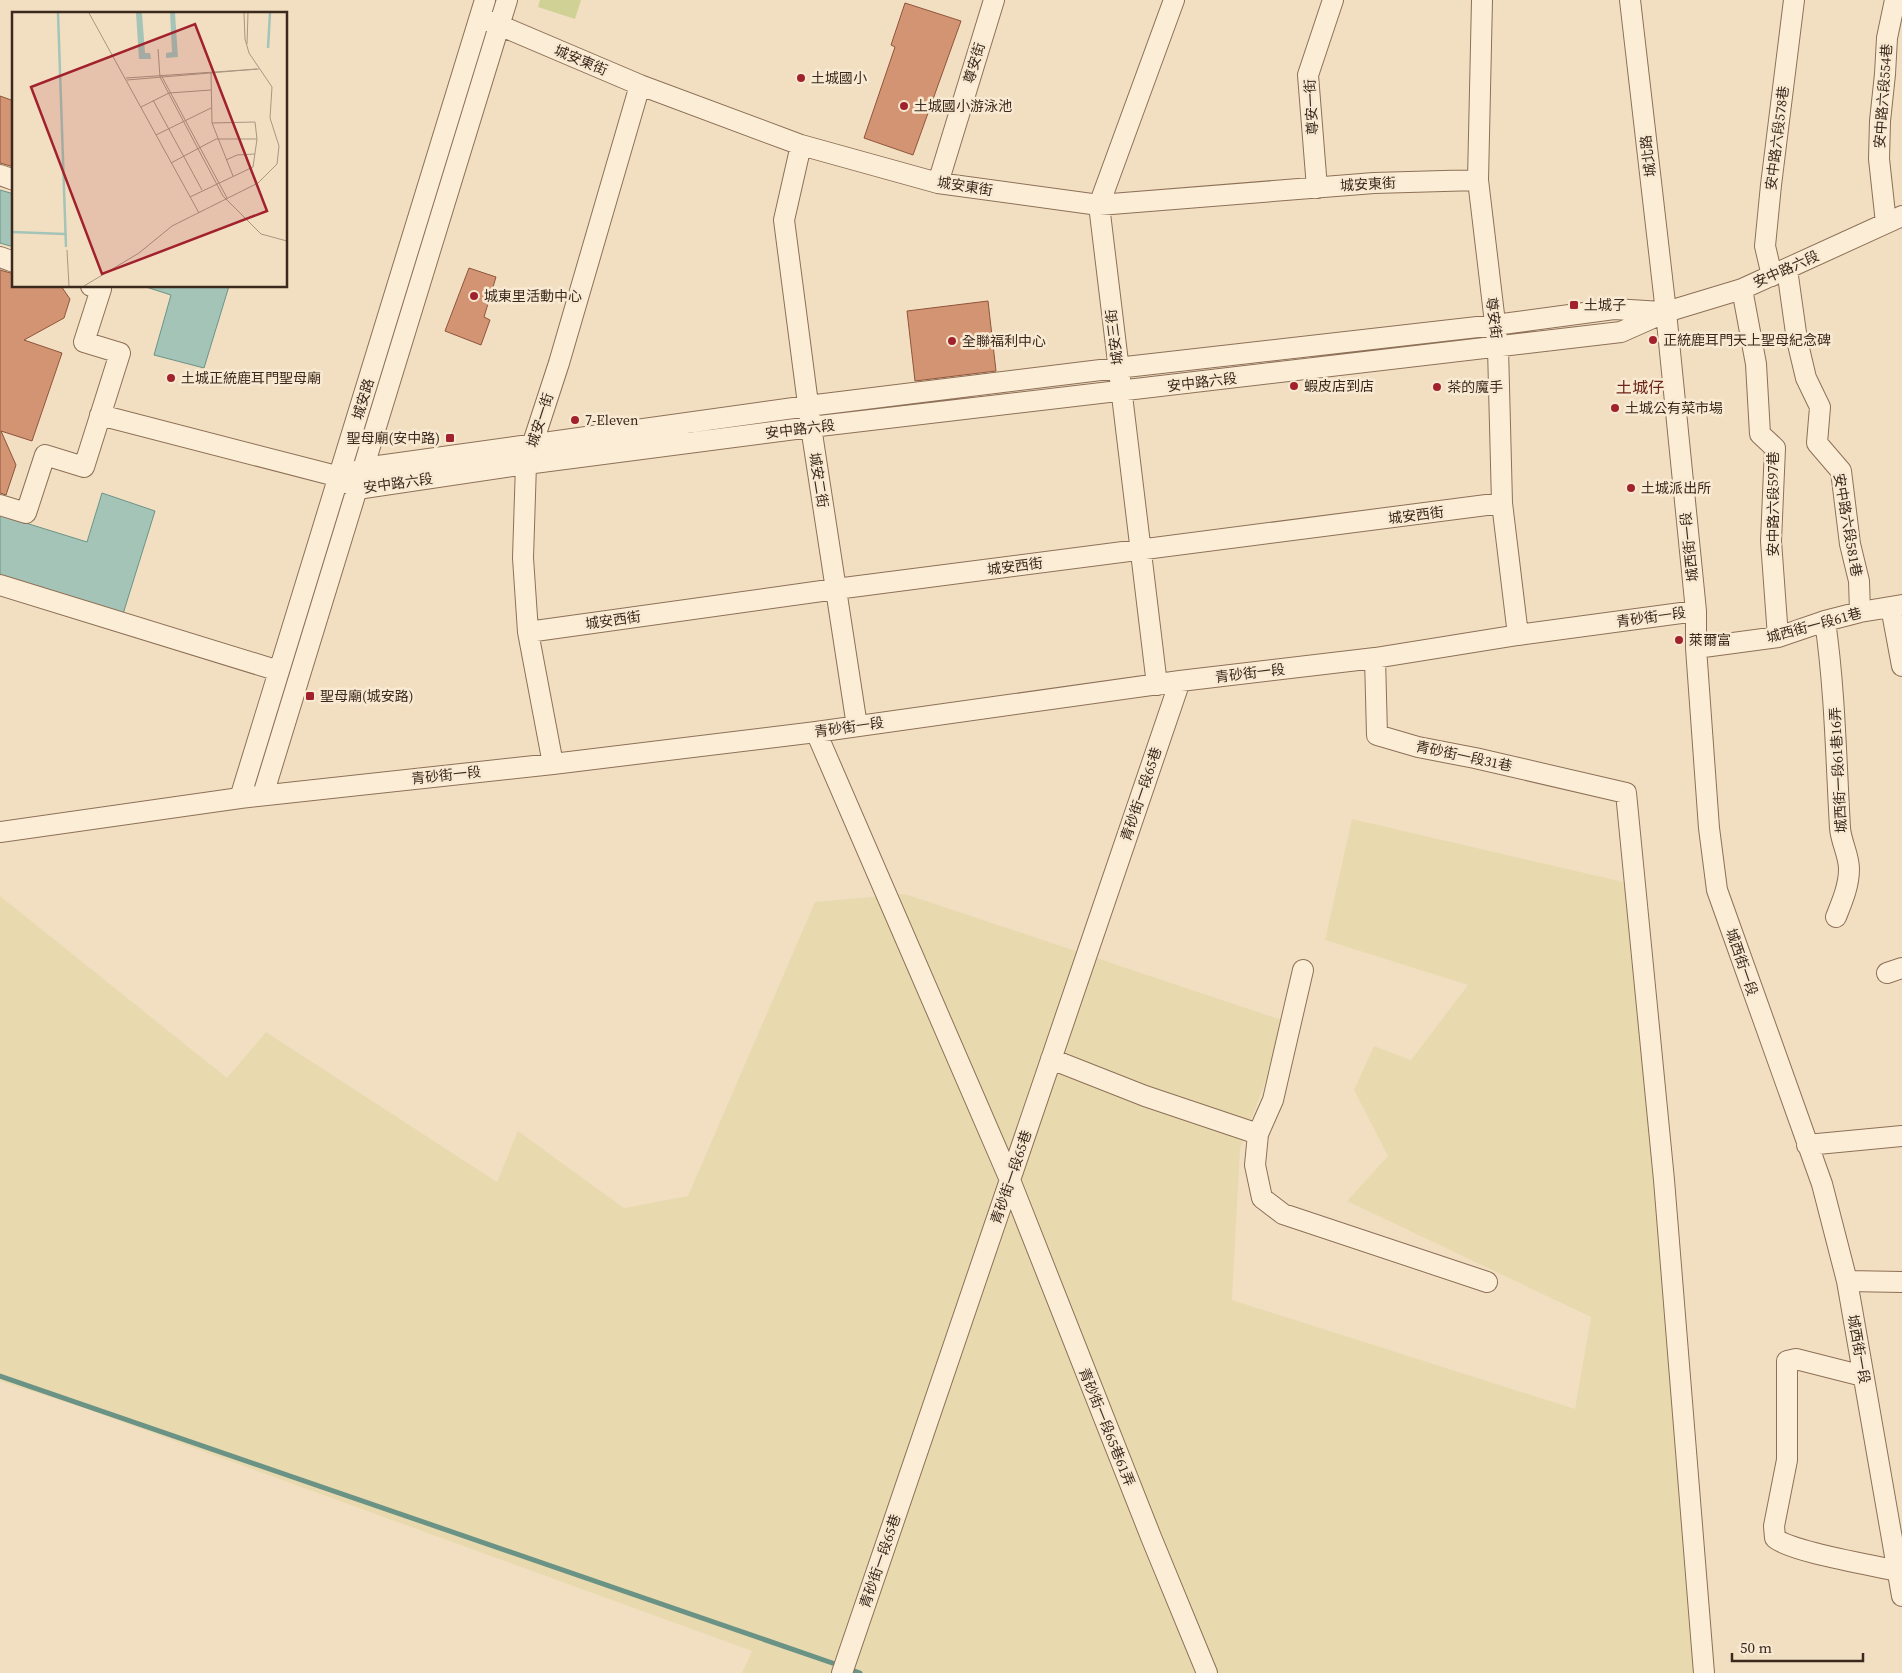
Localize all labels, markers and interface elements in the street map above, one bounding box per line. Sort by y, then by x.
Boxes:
inset map [12,12,288,288]
street label: 城安東街 [551,40,611,80]
street label: 尊安街 [958,40,990,86]
street label: 安中路六段554巷 [1869,43,1897,149]
place label: 土城國小 [811,68,867,88]
marker: 土城國小 [795,72,807,84]
street label: 尊安一街 [1300,79,1322,135]
street label: 安中路六段578巷 [1761,85,1793,191]
place label: 土城國小游泳池 [914,96,1012,116]
marker: 土城國小游泳池 [898,100,910,112]
street label: 城北路 [1636,134,1660,178]
street label: 城安東街 [936,172,994,200]
street label: 城安東街 [1340,173,1396,195]
street label: 安中路六段 [1750,246,1822,292]
place label: 城東里活動中心 [484,286,582,306]
marker: 城東里活動中心 [468,290,480,302]
place label: 土城子 [1584,295,1626,315]
street label: 尊安街 [1482,296,1506,340]
marker: 土城子 [1568,299,1580,311]
street label: 城安三街 [1101,308,1127,366]
place label: 正統鹿耳門天上聖母紀念碑 [1663,330,1831,350]
place label: 全聯福利中心 [962,331,1046,351]
marker: 正統鹿耳門天上聖母紀念碑 [1647,334,1659,346]
marker: 全聯福利中心 [946,335,958,347]
place label: 土城正統鹿耳門聖母廟 [181,368,321,388]
street label: 安中路六段 [1166,368,1238,396]
marker: 土城正統鹿耳門聖母廟 [165,372,177,384]
street label: 城安路 [347,376,379,422]
place label: 蝦皮店到店 [1304,376,1374,396]
district label: 土城仔 [1616,376,1664,398]
place label: 茶的魔手 [1447,377,1503,397]
marker: 蝦皮店到店 [1288,380,1300,392]
marker: 茶的魔手 [1431,381,1443,393]
street label: 城安一街 [522,390,558,450]
place label: 土城公有菜市場 [1625,398,1723,418]
marker: 土城公有菜市場 [1609,402,1621,414]
place label: 7-Eleven [585,410,639,430]
marker: 7-Eleven [569,414,581,426]
street label: 安中路六段 [764,415,836,443]
place label: 聖母廟(安中路) [347,428,440,448]
marker: 聖母廟(安中路) [444,432,456,444]
street label: 城安二街 [805,451,833,509]
street label: 安中路六段597巷 [1763,452,1783,557]
street label: 安中路六段 [362,468,434,498]
street label: 安中路六段581巷 [1829,472,1867,578]
place label: 土城派出所 [1641,478,1711,498]
marker: 土城派出所 [1625,482,1637,494]
street label: 城安西街 [1387,502,1445,528]
street label: 城西街一段 [1675,511,1703,583]
street label: 城安西街 [986,553,1044,579]
street label: 青砂街一段 [1615,602,1687,632]
street label: 城西街一段61巷 [1764,603,1864,647]
street label: 城安西街 [584,606,642,634]
place label: 萊爾富 [1689,630,1731,650]
marker: 萊爾富 [1673,634,1685,646]
street label: 青砂街一段 [1214,659,1286,687]
place label: 聖母廟(城安路) [320,686,414,706]
marker: 聖母廟(城安路) [304,690,316,702]
street label: 城西街一段61巷16弄 [1825,707,1851,833]
street label: 青砂街一段 [813,712,885,742]
street label: 青砂街一段31巷 [1414,736,1514,776]
street label: 青砂街一段65巷 [1116,744,1166,844]
street label: 青砂街一段 [410,761,482,789]
street label: 城西街一段 [1721,926,1763,998]
street label: 青砂街一段65巷 [986,1127,1036,1227]
street label: 城西街一段 [1843,1313,1875,1385]
street label: 青砂街一段65巷61弄 [1074,1365,1140,1489]
street label: 青砂街一段65巷 [855,1511,905,1611]
scale bar [1732,1630,1863,1662]
text: 50 m [1740,1637,1772,1658]

